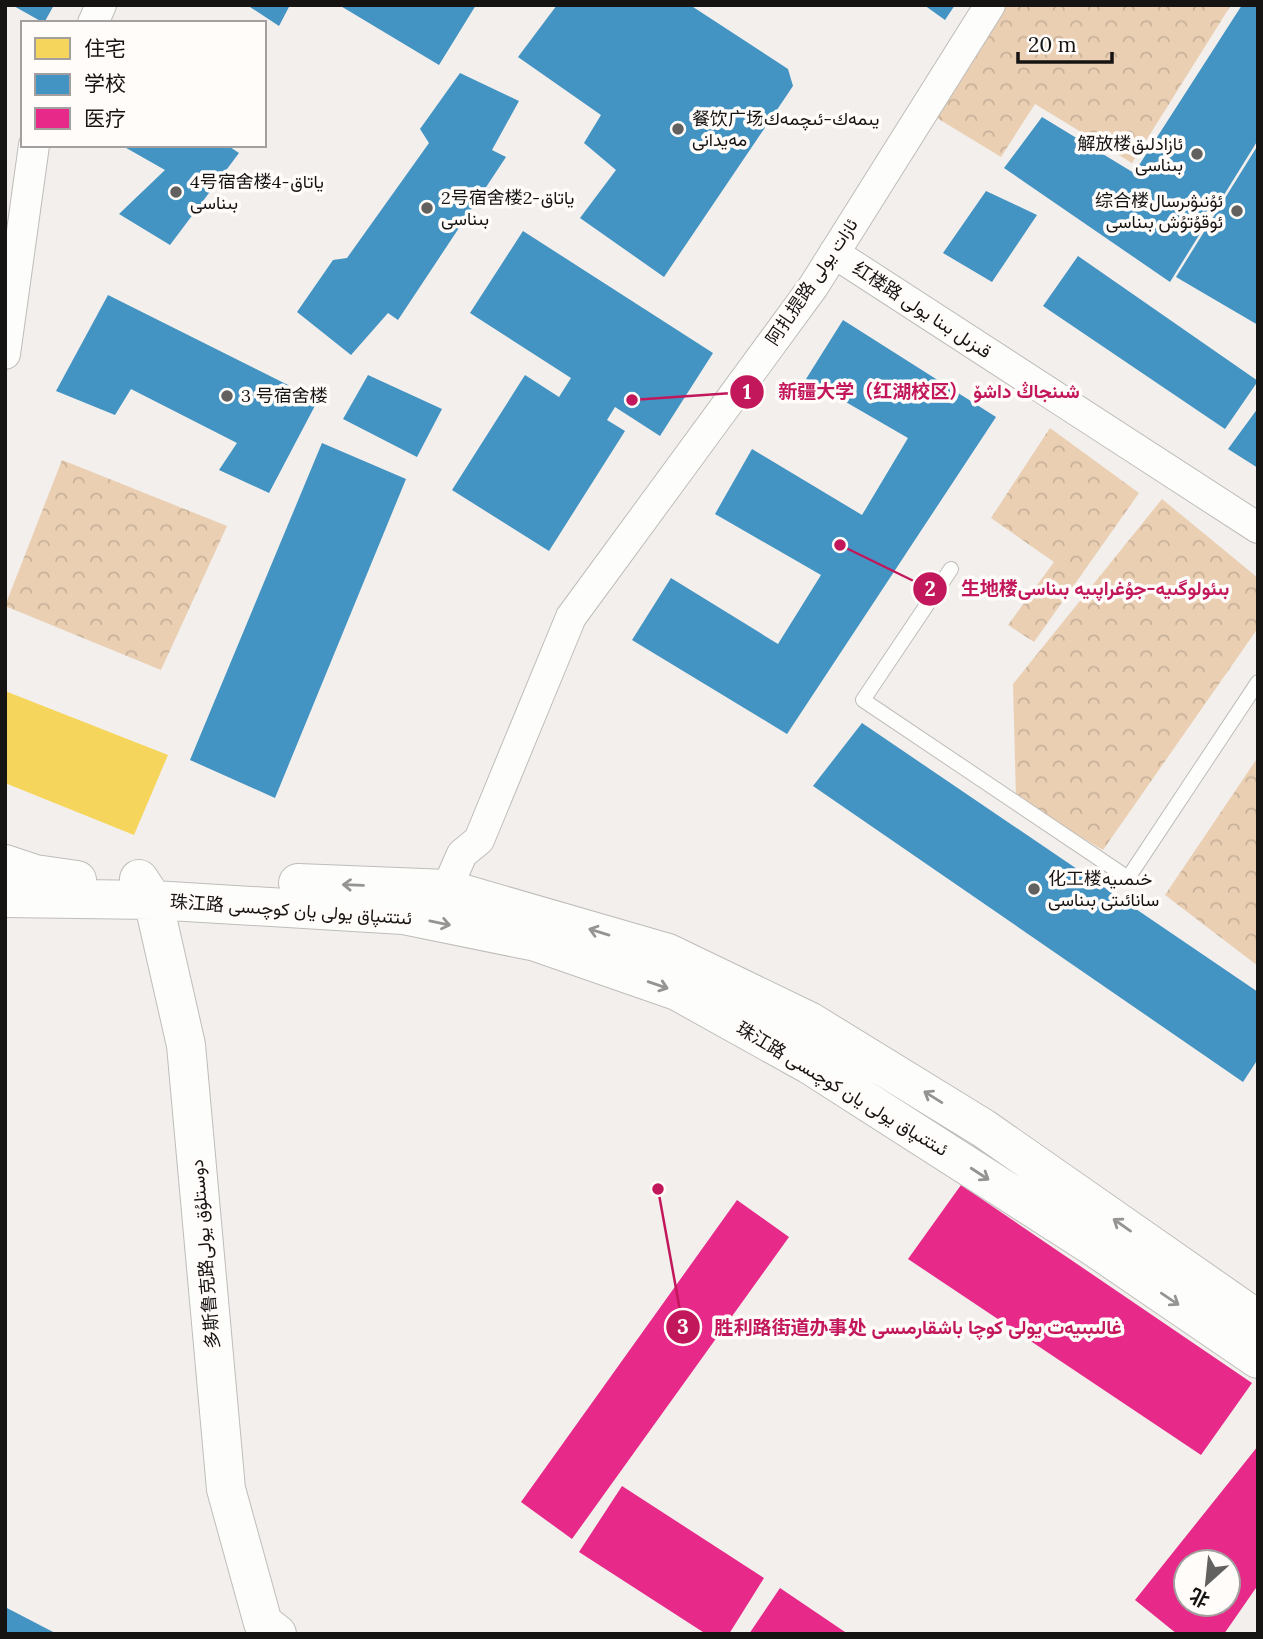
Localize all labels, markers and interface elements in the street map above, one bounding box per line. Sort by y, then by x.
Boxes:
legend [21,21,266,147]
scale bar [1018,21,1112,65]
text: 20 m [1028,31,1077,58]
text: 住宅 [84,35,126,62]
text: 学校 [84,70,126,97]
text: 医疗 [84,105,126,132]
place label: 餐饮广场يىمەك-ئىچمەك مەيدانى [692,107,879,151]
marker: 餐饮广场يىمەك-ئىچمەك مەيدانى [670,121,686,137]
place label: 解放楼ئازادلىق بىناسى [1077,132,1183,176]
marker: 解放楼ئازادلىق بىناسى [1189,146,1205,162]
place label: 4号宿舍楼4-ياتاق بىناسى [190,170,324,214]
marker: 4号宿舍楼4-ياتاق بىناسى [168,184,184,200]
place label: 2号宿舍楼2-ياتاق بىناسى [441,186,574,230]
place label: 综合楼ئۇنىۋىرسال ئوقۇتۇش بىناسى [1095,189,1223,233]
marker: 2号宿舍楼2-ياتاق بىناسى [419,200,435,216]
marker: 综合楼ئۇنىۋىرسال ئوقۇتۇش بىناسى [1229,203,1245,219]
street label: 阿扎提路 ئازات يولى [761,214,862,349]
street label: 红楼路 قىزىل بىنا يولى [849,256,996,363]
callout: 新疆大学（红湖校区） شىنجاڭ داشۆ [730,372,1094,412]
text: 1 [743,378,751,405]
text: 新疆大学（红湖校区） شىنجاڭ داشۆ [778,379,1080,404]
place label: 3 号宿舍楼 [241,384,328,407]
marker: 3 号宿舍楼 [219,388,235,404]
callout: 生地楼بىئولوگىيە-جۇغراپىيە بىناسى [912,569,1244,609]
text: 2 [924,575,936,602]
text: 生地楼بىئولوگىيە-جۇغراپىيە بىناسى [961,576,1229,602]
place label: 化工楼خىمىيە سانائىتى بىناسى [1048,867,1159,911]
one-way arrow [342,878,365,892]
marker: 化工楼خىمىيە سانائىتى بىناسى [1026,881,1042,897]
street label: 珠江路 ئىتتىپاق يولى يان كوچىسى [169,890,413,930]
one-way arrow [428,916,451,930]
one-way arrow [588,924,610,937]
one-way arrow [647,980,669,992]
street label: 珠江路 ئىتتىپاق يولى يان كوچىسى [732,1016,952,1162]
one-way arrow [924,1090,944,1104]
street label: 多斯鲁克路دوستلۇق يولى [185,1158,224,1350]
one-way arrow [970,1168,990,1182]
one-way arrow [1113,1218,1132,1232]
one-way arrow [1160,1292,1179,1306]
callout: 胜利路街道办事处 غالىبىيەت يولى كوچا باشقارمىسى [666,1307,1136,1347]
text: 3 [677,1313,689,1340]
text: 胜利路街道办事处 غالىبىيەت يولى كوچا باشقارمىسى [714,1315,1122,1341]
north arrow [1172,1548,1242,1618]
text: 北 [1185,1583,1213,1613]

